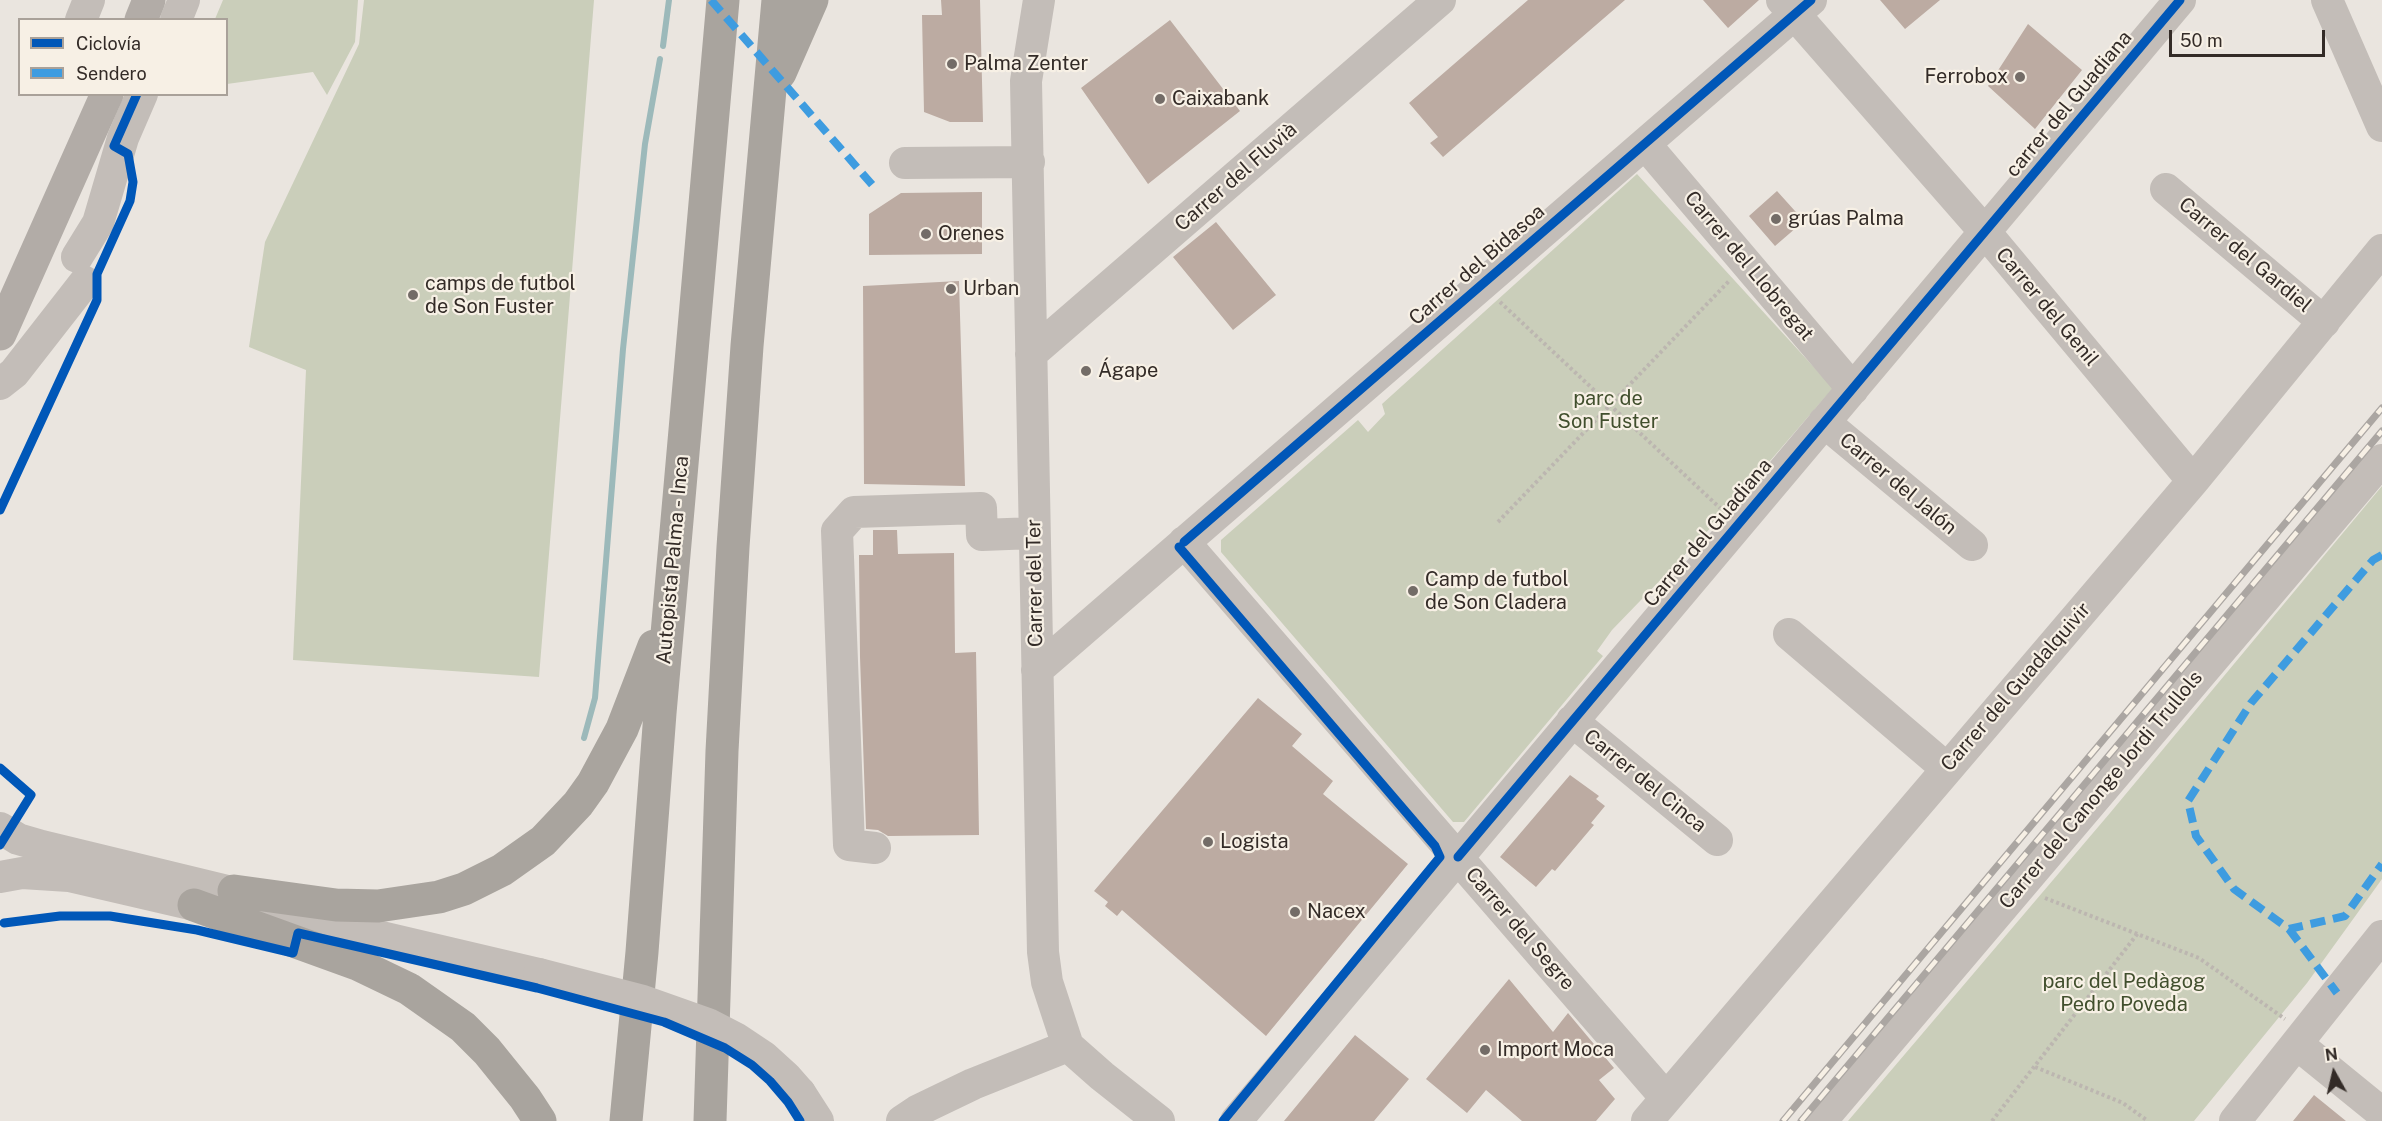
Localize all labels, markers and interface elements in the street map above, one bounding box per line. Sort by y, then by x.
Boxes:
legend [18,18,228,96]
scale bar [2172,18,2328,56]
street label: carrer del Guadiana [2001,26,2137,182]
text: 50 m [2180,30,2223,51]
text: Ciclovía [76,33,141,54]
place label: Palma Zenter [964,52,1088,76]
marker: Palma Zenter [945,57,959,71]
text: Sendero [76,63,147,84]
place label: Ferrobox [1924,65,2008,89]
marker: Ferrobox [2013,70,2027,84]
place label: Caixabank [1172,87,1269,111]
marker: Caixabank [1153,92,1167,106]
street label: Carrer del Fluvià [1170,118,1302,236]
street label: Carrer del Llobregat [1679,186,1819,346]
street label: Carrer del Gardiel [2174,192,2316,318]
street label: Carrer del Bidasoa [1404,200,1550,330]
place label: grúas Palma [1788,207,1904,231]
marker: grúas Palma [1769,212,1783,226]
place label: Orenes [938,222,1004,246]
marker: Orenes [919,227,933,241]
street label: Carrer del Genil [1991,243,2103,371]
place label: camps de futbol de Son Fuster [425,272,576,319]
place label: Urban [963,277,1019,301]
marker: Urban [944,282,958,296]
marker: camps de futbol de Son Fuster [406,288,420,302]
place label: Ágape [1098,359,1158,383]
marker: Ágape [1079,364,1093,378]
park label: parc de Son Fuster [1558,387,1658,434]
street label: Carrer del Jalón [1835,428,1961,540]
street label: Carrer del Guadiana [1639,454,1777,612]
street label: Autopista Palma - Inca [652,455,694,665]
street label: Carrer del Ter [1022,519,1048,647]
place label: Camp de futbol de Son Cladera [1425,568,1568,615]
marker: Camp de futbol de Son Cladera [1406,584,1420,598]
street label: Carrer del Guadalquivir [1936,598,2096,776]
street label: Carrer del Canonge Jordi Trullols [1994,666,2208,914]
street label: Carrer del Cinca [1579,724,1711,838]
place label: Logista [1220,830,1288,854]
marker: Logista [1201,835,1215,849]
street label: Carrer del Segre [1460,863,1580,995]
place label: Nacex [1307,900,1366,924]
marker: Nacex [1288,905,1302,919]
park label: parc del Pedàgog Pedro Poveda [2042,970,2206,1017]
place label: Import Moca [1497,1038,1614,1062]
marker: Import Moca [1478,1043,1492,1057]
north arrow [2304,1043,2364,1103]
text: N [2324,1044,2339,1065]

